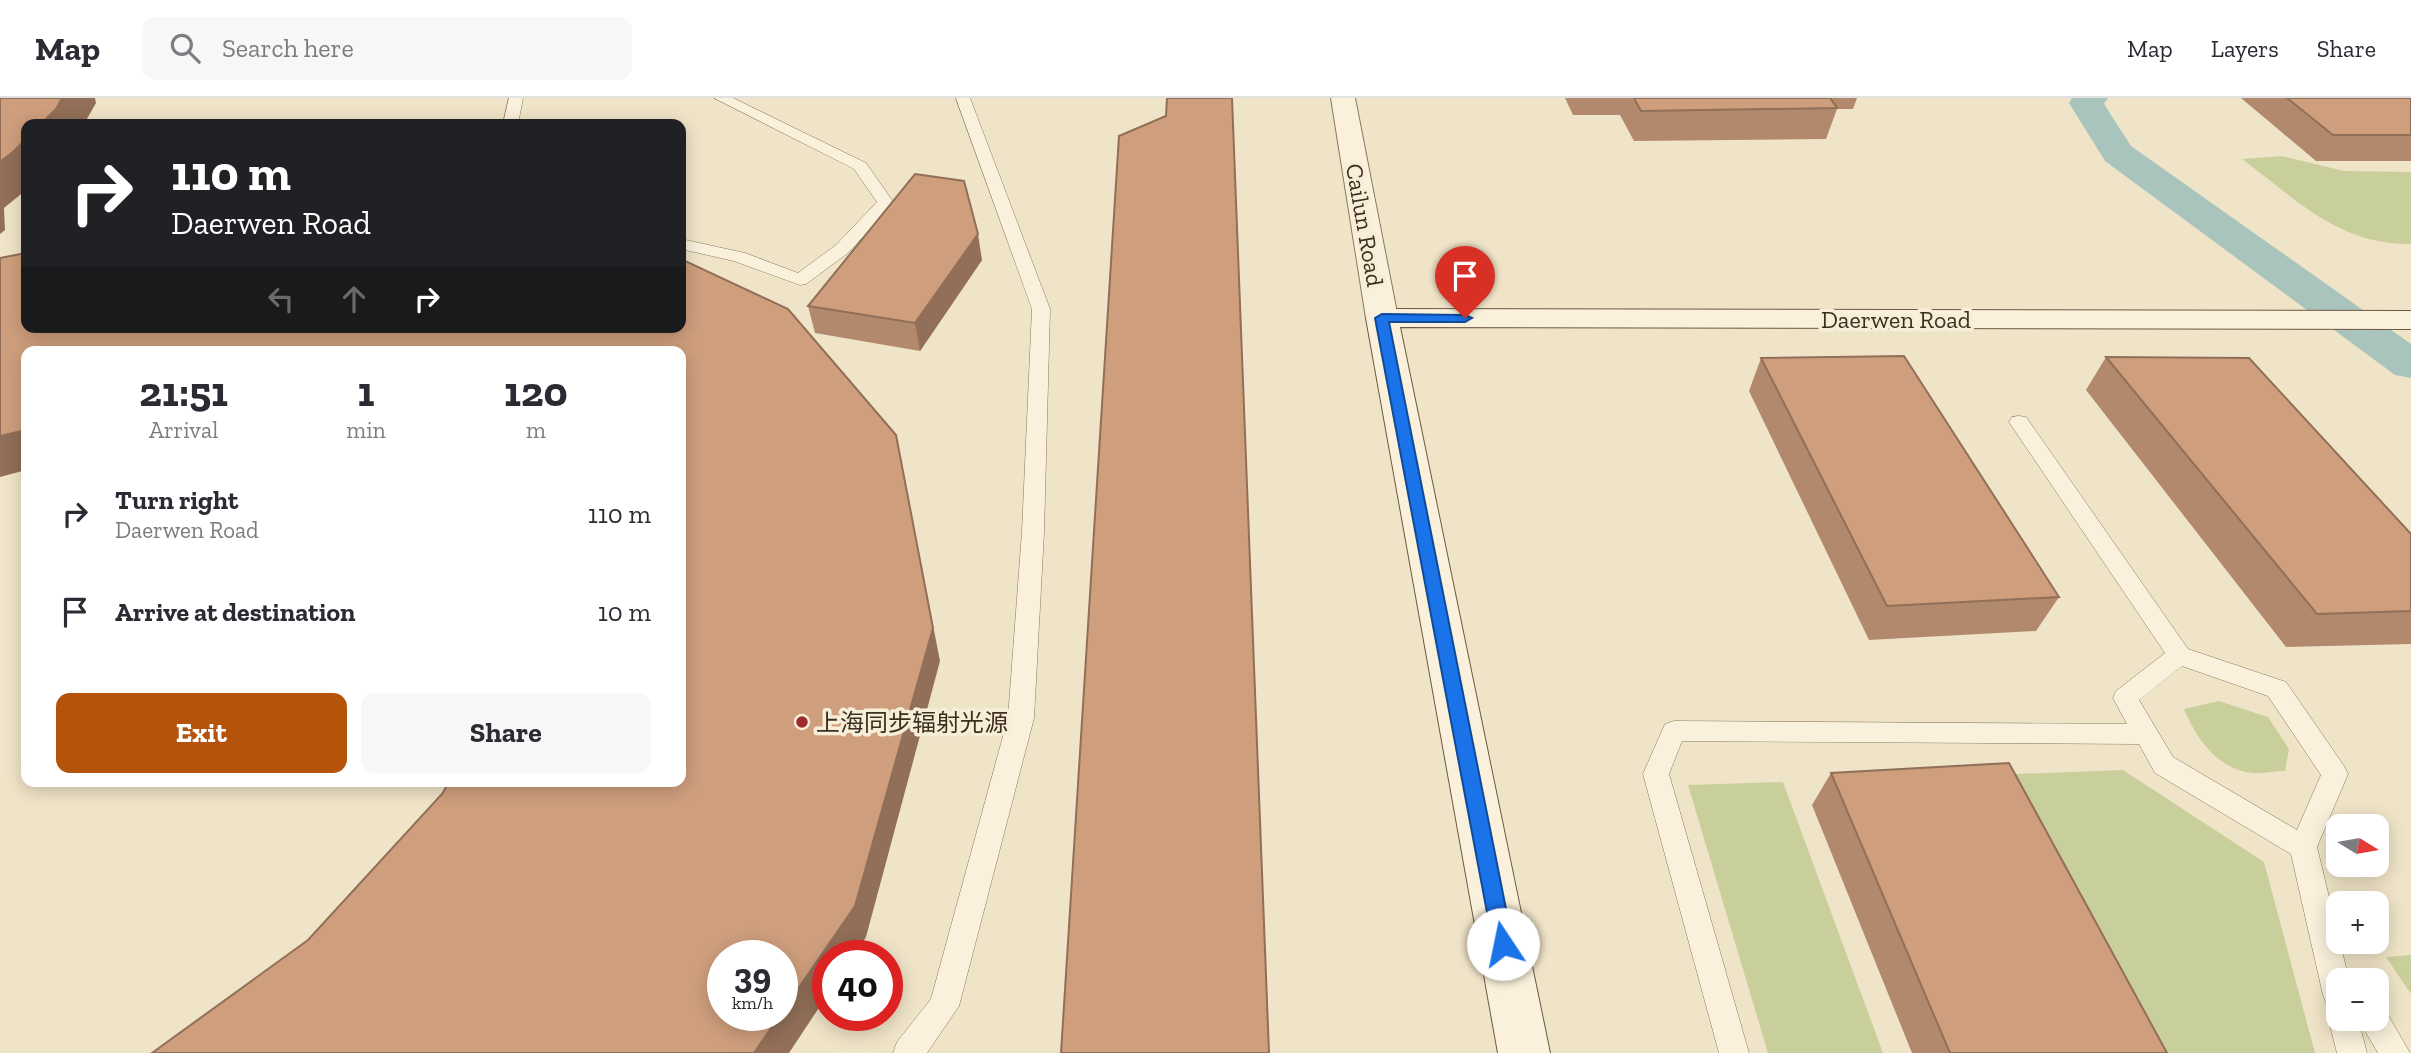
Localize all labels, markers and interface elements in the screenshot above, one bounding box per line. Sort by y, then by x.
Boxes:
search box [142,17,632,80]
text: Map [35,29,100,68]
icon: search [166,29,204,67]
text: Search here [222,32,354,64]
text: Map [2127,34,2173,63]
text: Layers [2211,34,2279,63]
text: Share [2317,34,2376,63]
text: 110 m [171,144,291,203]
icon: right [56,147,147,238]
street label: Cailun Road [1340,161,1390,289]
text: Daerwen Road [171,204,371,242]
pin [1435,246,1495,318]
icon: arrive [1446,257,1484,295]
icon: left [262,280,300,318]
icon: ahead [335,280,373,318]
icon: right [408,280,446,318]
street label: Daerwen Road [1821,305,1971,334]
text: 21:51 [139,366,228,417]
text: 1 [358,366,375,417]
text: 120 [504,366,568,417]
text: Arrival [149,416,218,444]
text: min [346,416,386,444]
text: m [526,416,546,444]
text: Turn right [115,484,238,516]
icon: right [56,495,94,533]
text: 110 m [588,498,651,530]
text: Daerwen Road [115,516,259,544]
icon: arrive [56,593,94,631]
text: Arrive at destination [115,596,355,628]
text: 10 m [598,596,651,628]
button: Exit [56,693,347,773]
button: Share [361,693,651,773]
place label: 上海同步辐射光源 [816,708,1008,737]
marker: 上海同步辐射光源 [794,714,810,730]
north arrow [2326,814,2389,877]
map controls [2326,814,2389,1031]
button: + [2326,891,2389,954]
position arrow [1466,907,1540,981]
speed limit sign: 40 [812,940,903,1031]
text: 39 [734,955,771,997]
button: − [2326,968,2389,1031]
text: km/h [732,992,773,1014]

